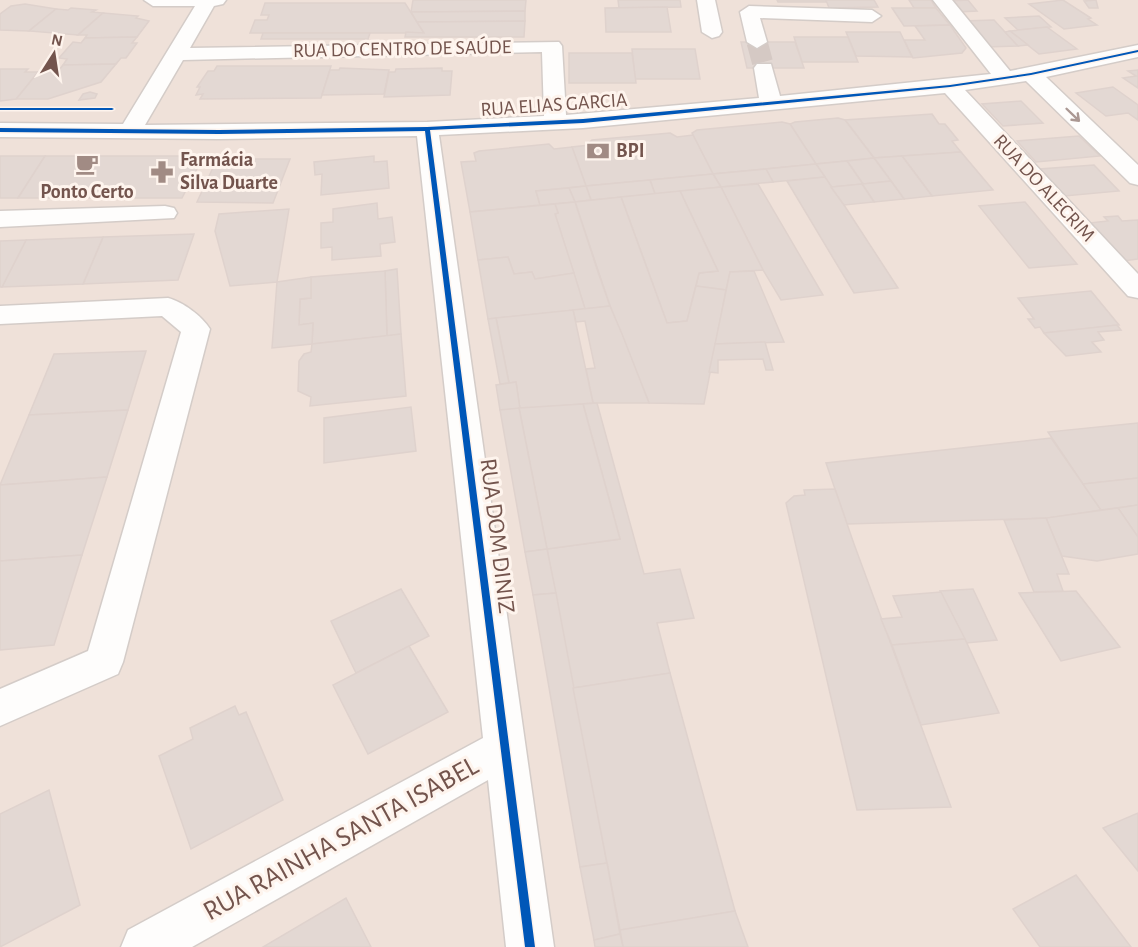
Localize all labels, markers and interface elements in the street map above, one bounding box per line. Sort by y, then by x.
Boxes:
north arrow [24,24,84,84]
text: N [50,31,64,49]
street label: RUA DO CENTRO DE SAÚDE [293,36,512,61]
street label: RUA ELIAS GARCIA [480,90,629,120]
one-way arrow [1065,108,1080,122]
street label: RUA DO ALECRIM [989,131,1099,245]
bank icon: BPI [585,138,611,164]
place label: BPI [616,141,645,161]
place label: Farmácia Silva Duarte [180,150,278,193]
cafe icon: Ponto Certo [74,151,100,177]
pharmacy icon: Farmácia Silva Duarte [149,159,175,185]
place label: Ponto Certo [40,182,134,202]
street label: RUA DOM DINIZ [476,457,518,615]
street label: RUA RAINHA SANTA ISABEL [199,752,483,926]

